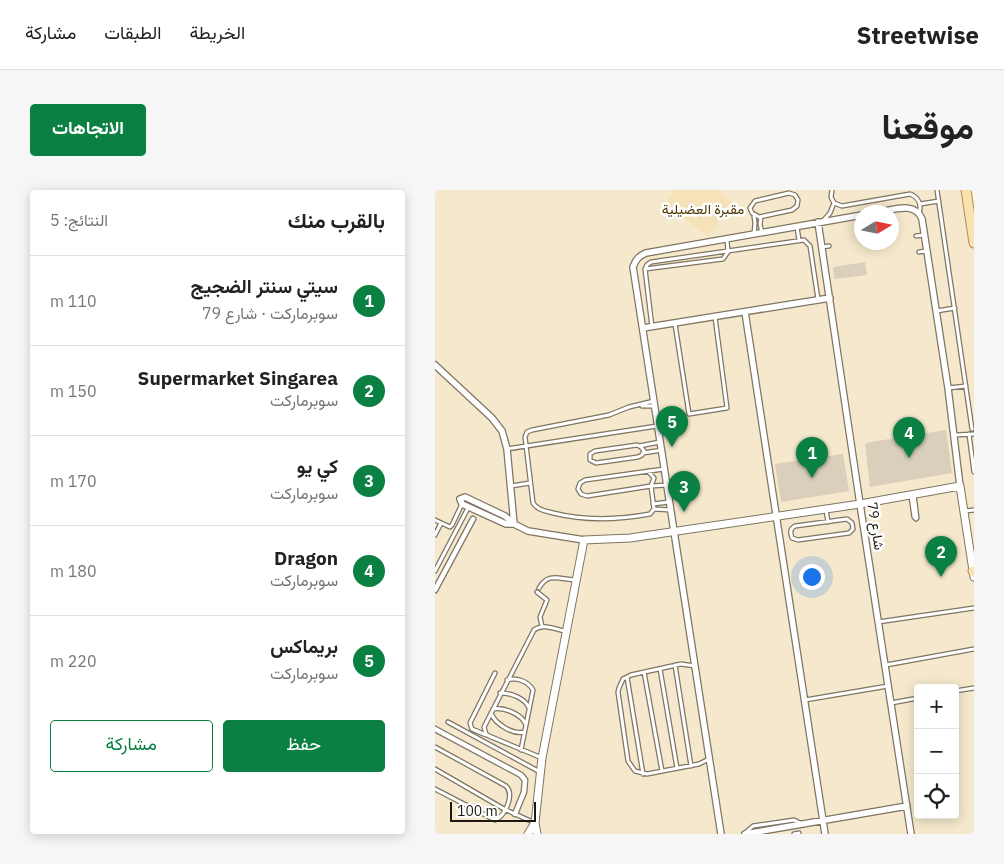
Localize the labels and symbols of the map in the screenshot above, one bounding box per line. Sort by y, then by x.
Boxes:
park label: مقبرة العضيلية [662,200,744,218]
north arrow [854,205,899,250]
pin: 5 [656,406,688,447]
pin: 4 [893,417,925,458]
pin: 1 [796,437,828,478]
pin: 3 [668,471,700,512]
street label: شارع 79 [861,501,889,552]
pin: 2 [925,536,957,577]
your location [799,564,825,590]
scale bar [450,799,536,822]

